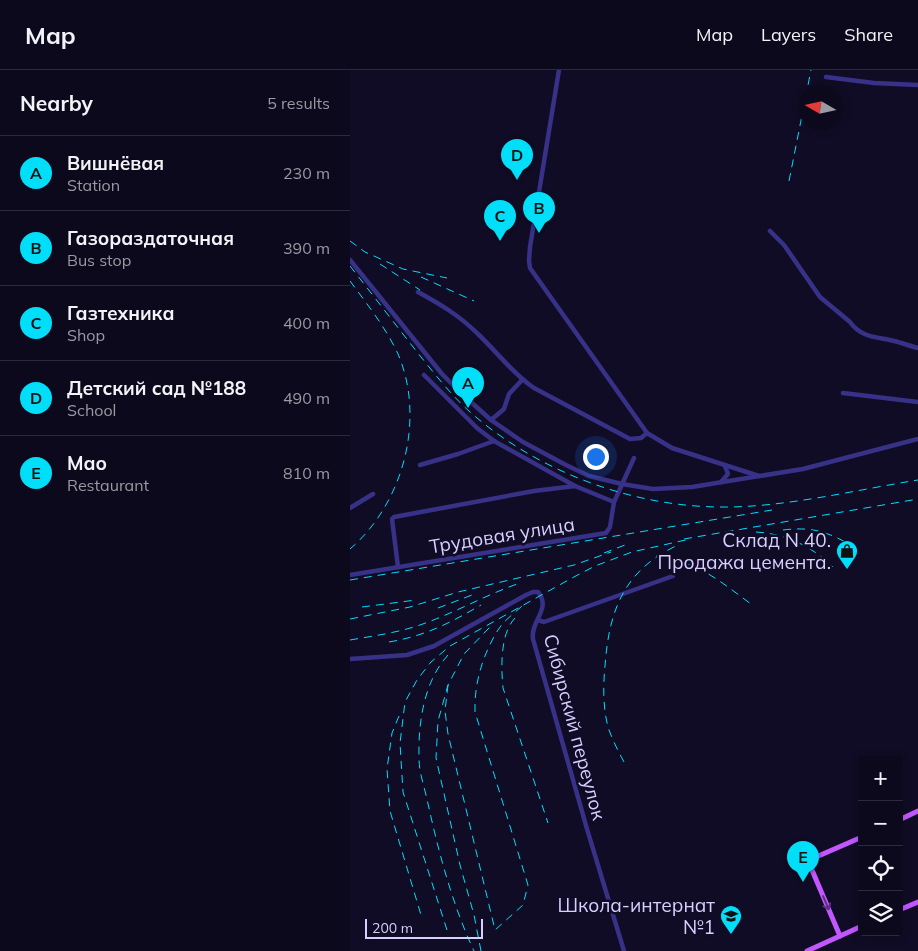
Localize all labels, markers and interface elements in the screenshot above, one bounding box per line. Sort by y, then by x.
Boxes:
text: Map [25,20,76,50]
text: Map [696,23,733,46]
text: Layers [761,23,816,46]
text: Share [844,23,893,46]
north arrow [798,85,843,130]
text: Nearby [20,90,93,116]
text: 5 results [267,93,330,113]
pin: D [501,139,533,180]
text: Вишнёвая [67,151,164,175]
text: A [30,163,42,183]
text: 230 m [283,163,330,183]
text: Station [67,175,120,195]
pin: B [523,192,555,233]
pin: C [484,200,516,241]
text: Газораздаточная [67,226,234,250]
text: B [30,238,42,258]
text: 390 m [283,238,330,258]
text: Bus stop [67,250,131,270]
text: Газтехника [67,301,174,325]
text: C [31,313,41,333]
text: 400 m [283,313,330,333]
text: Shop [67,325,105,345]
pin: A [452,367,484,408]
text: Детский сад №188 [67,376,246,400]
text: D [30,388,42,408]
text: 490 m [283,388,330,408]
text: School [67,400,116,420]
your location [583,444,609,470]
text: Мао [67,451,107,475]
text: E [31,463,41,483]
text: 810 m [283,463,330,483]
text: Restaurant [67,475,149,495]
street label: Трудовая улица [427,512,577,558]
place label: Склад N 40. Продажа цемента. [657,528,831,574]
shop icon: Склад N 40. Продажа цемента. [835,539,859,570]
street label: Сибирский переулок [539,631,612,823]
map controls [858,756,903,936]
button: + [858,756,903,801]
button: − [858,801,903,846]
pin: E [787,841,819,882]
button: locate [858,846,903,891]
button: layers [858,891,903,936]
place label: Школа-интернат №1 [558,893,715,939]
one-way arrow [821,895,831,910]
school or university icon: Школа-интернат №1 [719,904,743,935]
scale bar [365,916,482,939]
text: 200 m [372,919,413,937]

